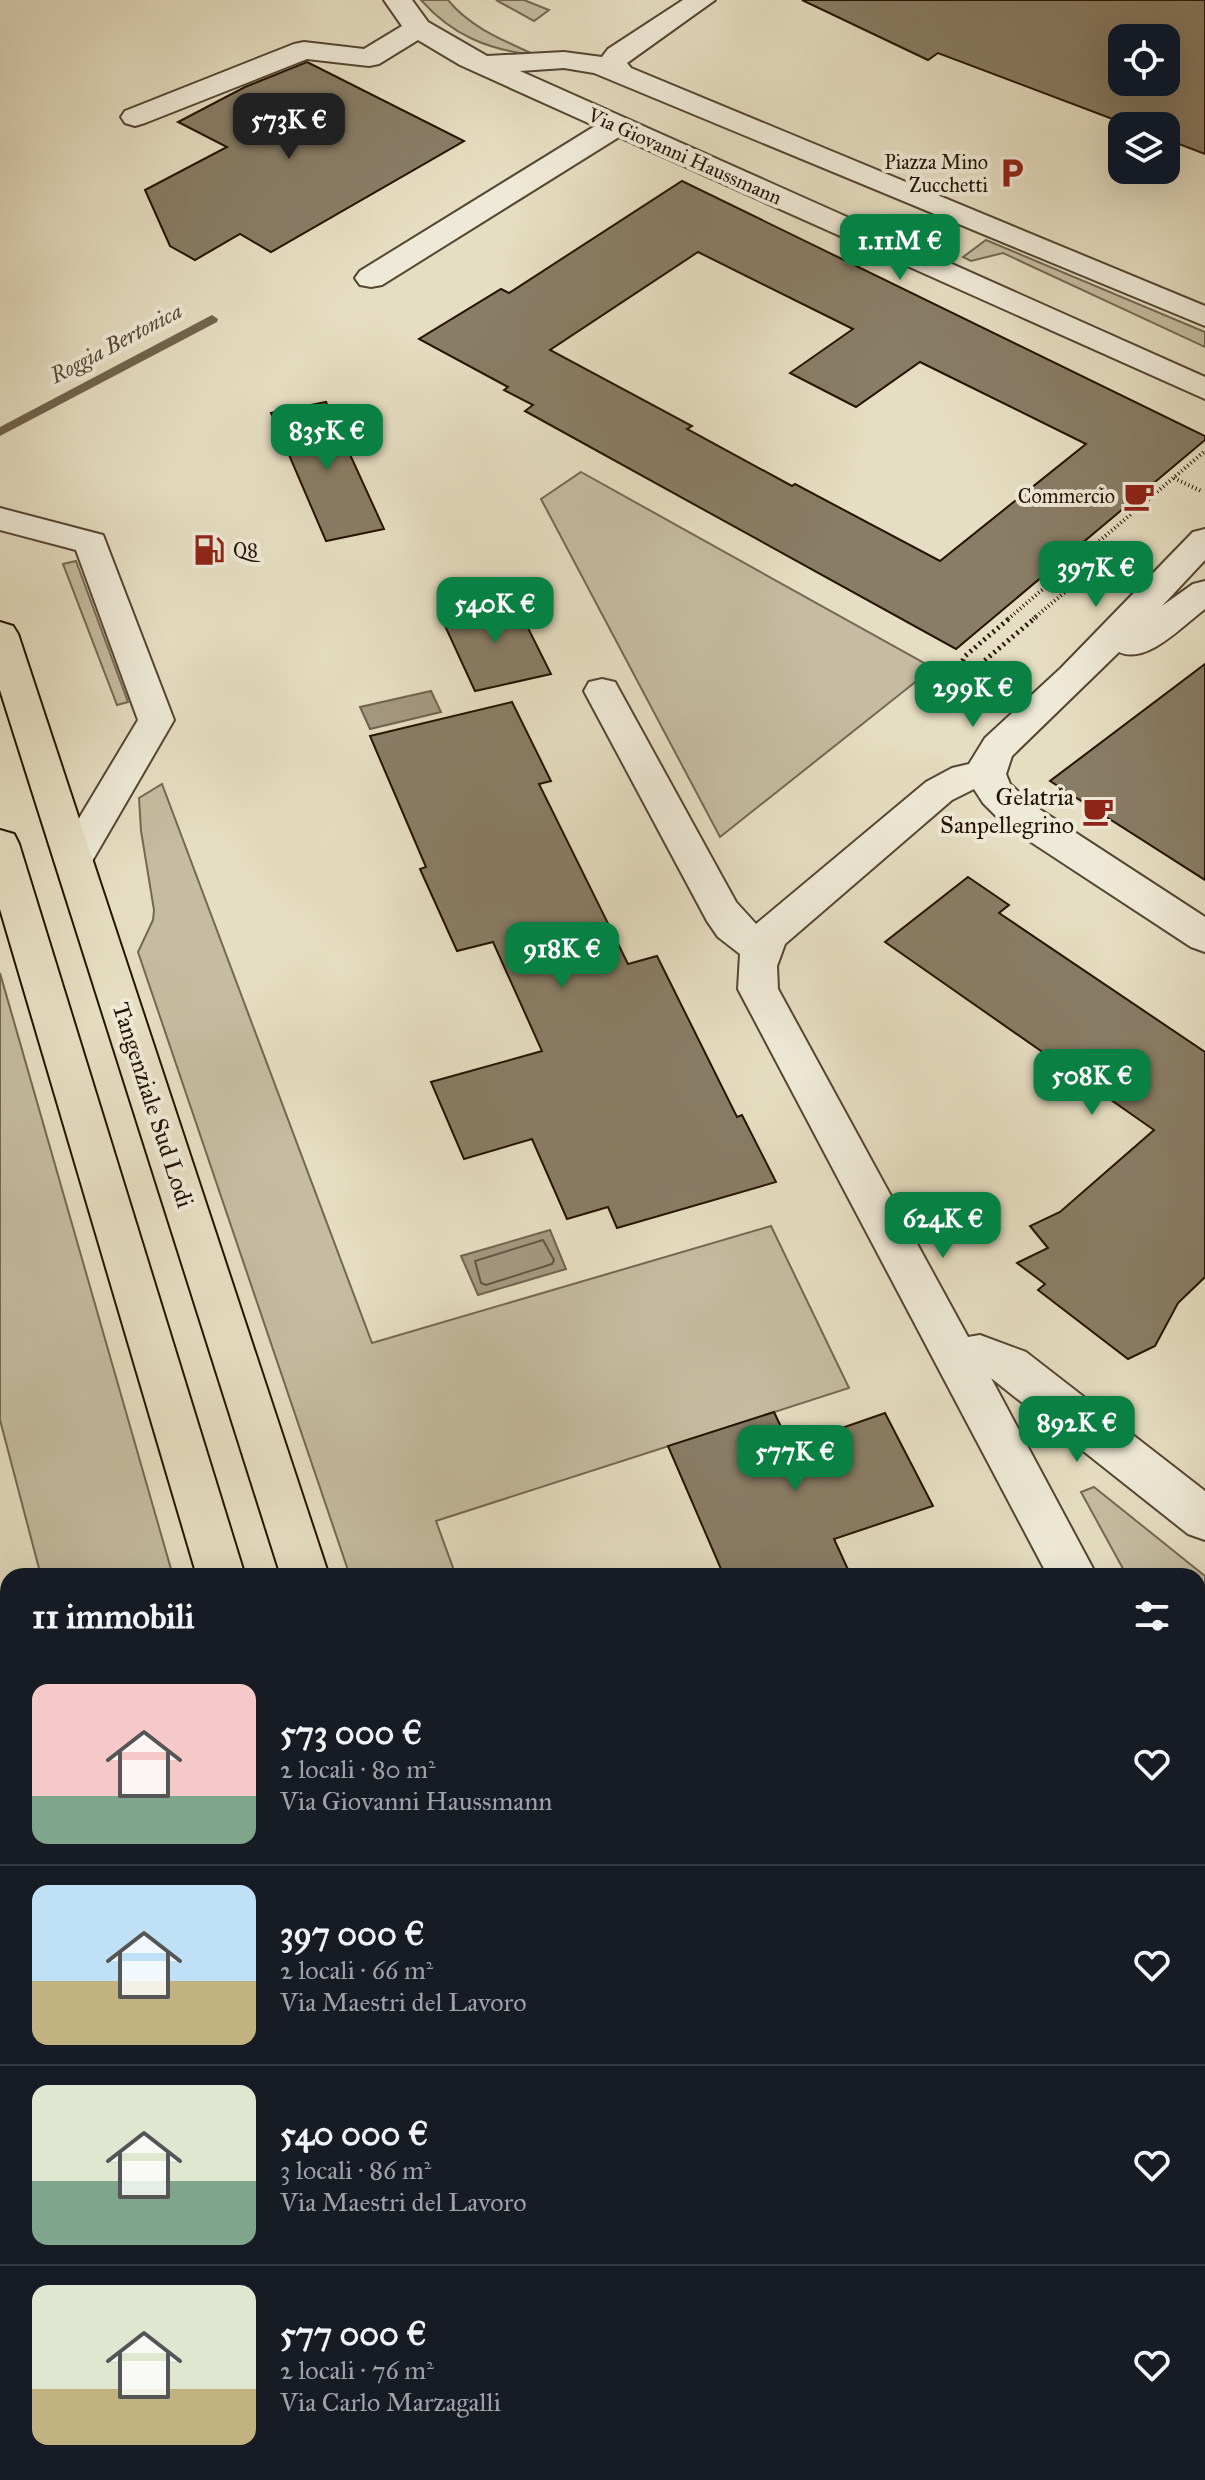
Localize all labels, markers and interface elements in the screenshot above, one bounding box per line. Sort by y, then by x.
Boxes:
map controls [1108,24,1180,184]
button: locate [1108,24,1180,96]
pin: 573K € [224,93,354,161]
street label: Via Giovanni Haussmann [583,102,786,210]
text: 573K € [251,103,327,135]
button: layers [1108,112,1180,184]
place label: Piazza Mino Zucchetti [884,150,988,197]
parking icon: Piazza Mino Zucchetti [995,156,1029,190]
pin: 1.11M € [826,214,974,282]
text: 1.11M € [858,224,942,256]
water label: Roggia Bertonica [45,297,187,390]
pin: 835K € [262,404,392,472]
text: 835K € [289,414,365,446]
cafe icon: Commercio [1122,479,1156,513]
place label: Commercio [1018,484,1115,508]
fuel station icon: Q8 [192,533,226,567]
place label: Q8 [233,538,261,562]
pin: 397K € [1031,541,1161,609]
text: 397K € [1057,551,1135,583]
pin: 540K € [430,577,560,645]
text: 540K € [455,587,535,619]
pin: 299K € [908,661,1038,729]
text: 299K € [933,671,1013,703]
place label: Gelatria Sanpellegrino [940,782,1075,840]
cafe icon: Gelatria Sanpellegrino [1081,794,1115,828]
pin: 918K € [497,922,627,990]
text: 918K € [523,932,601,964]
street label: Tangenziale Sud Lodi [106,999,200,1212]
pin: 508K € [1027,1049,1157,1117]
text: 508K € [1052,1059,1132,1091]
pin: 624K € [878,1192,1008,1260]
text: 624K € [903,1202,983,1234]
pin: 892K € [1012,1396,1142,1464]
text: 892K € [1037,1406,1117,1438]
pin: 577K € [730,1425,860,1493]
text: 577K € [755,1435,835,1467]
icon: filters [1130,1594,1174,1638]
text: 11 immobili [32,1596,194,1637]
text: 573 000 € [280,1712,422,1753]
icon: home [96,1716,192,1812]
icon: heart [1130,1742,1174,1786]
text: 2 locali · 80 m² [280,1753,436,1785]
text: Via Giovanni Haussmann [280,1785,552,1817]
text: 397 000 € [280,1913,425,1954]
icon: home [96,1917,192,2013]
icon: heart [1130,1943,1174,1987]
text: 2 locali · 66 m² [280,1954,433,1986]
text: Via Maestri del Lavoro [280,1986,526,2018]
text: 540 000 € [280,2113,428,2154]
icon: home [96,2117,192,2213]
icon: heart [1130,2143,1174,2187]
text: 3 locali · 86 m² [280,2154,431,2186]
text: Via Maestri del Lavoro [280,2186,526,2218]
text: 577 000 € [280,2313,427,2354]
icon: home [96,2317,192,2413]
icon: heart [1130,2343,1174,2387]
text: 2 locali · 76 m² [280,2354,434,2386]
text: Via Carlo Marzagalli [280,2386,501,2418]

